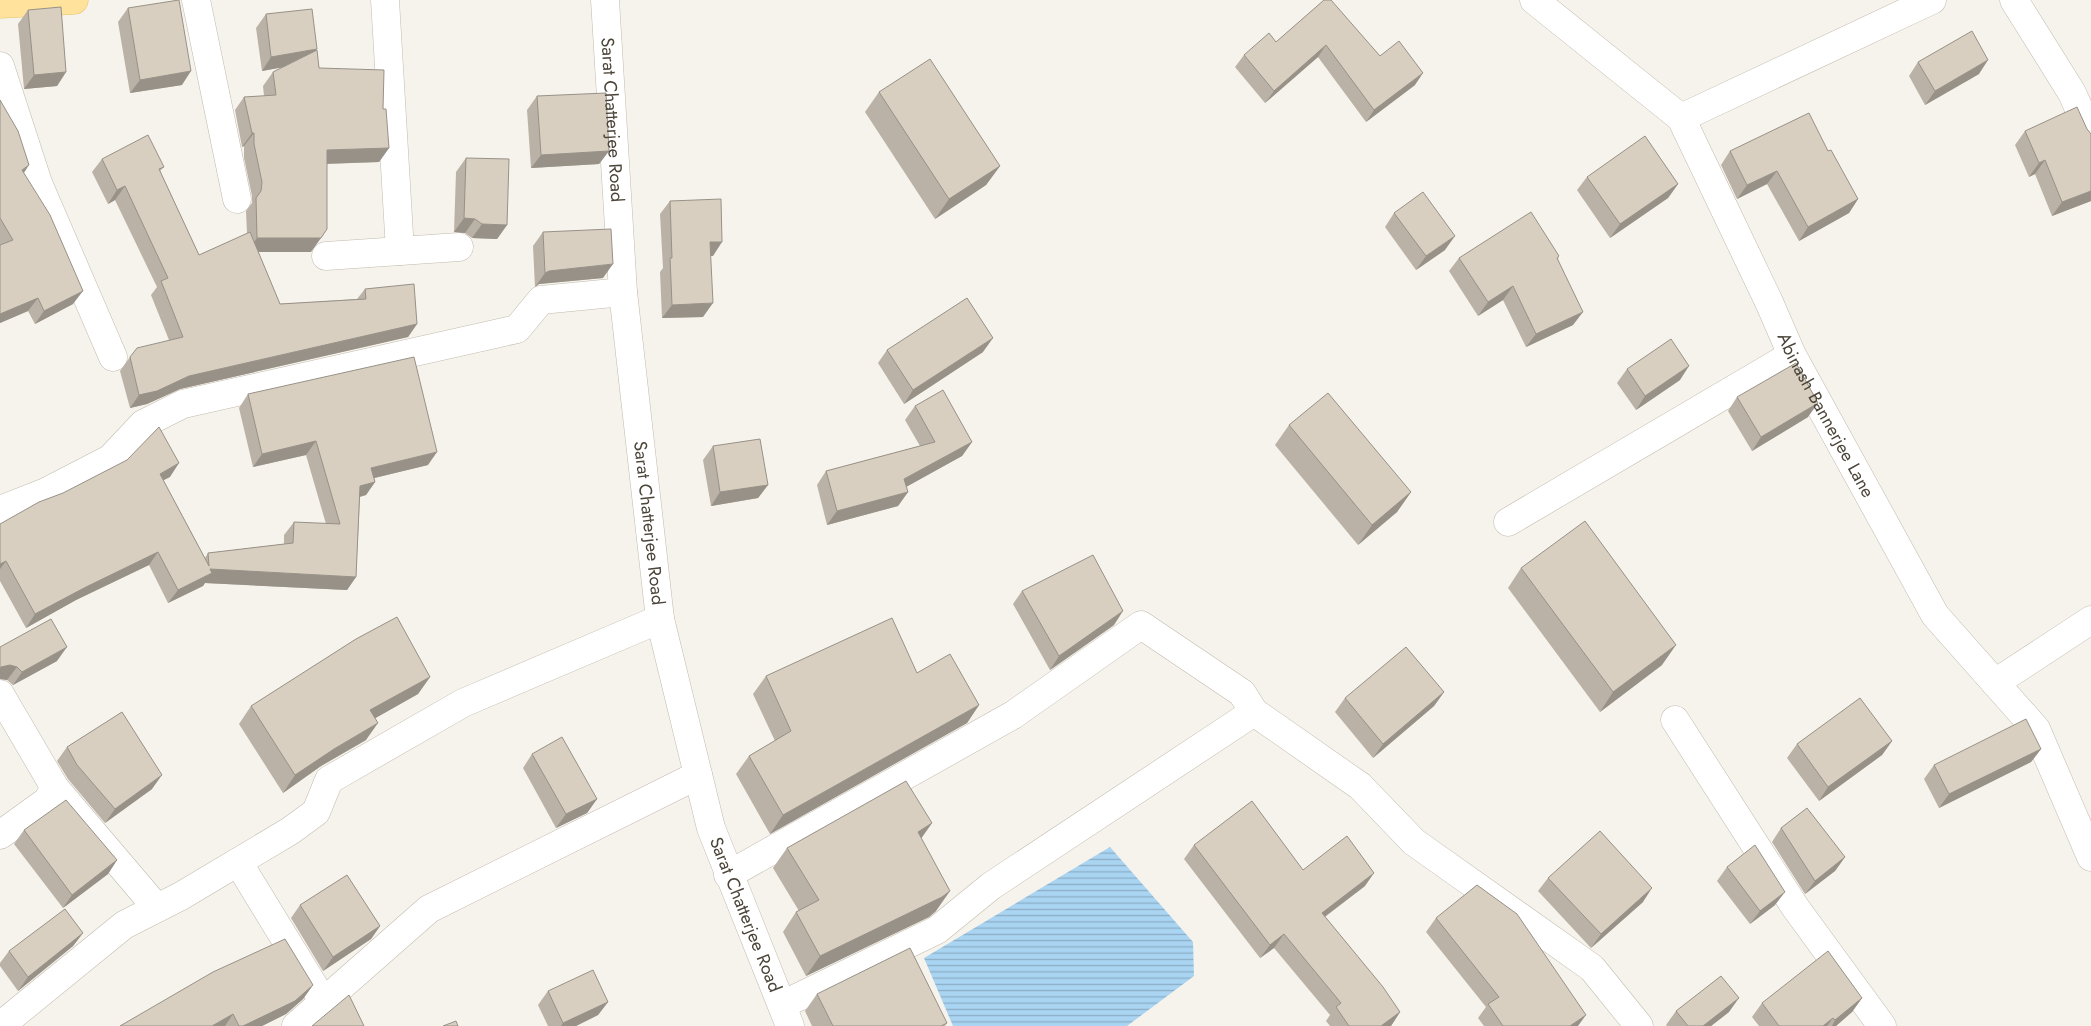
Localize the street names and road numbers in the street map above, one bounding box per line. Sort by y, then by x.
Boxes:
street label: Sarat Chatterjee Road [594,37,630,203]
street label: Abinash Bannerjee Lane [1771,328,1881,502]
street label: Sarat Chatterjee Road [627,440,671,606]
street label: Sarat Chatterjee Road [703,833,788,996]

